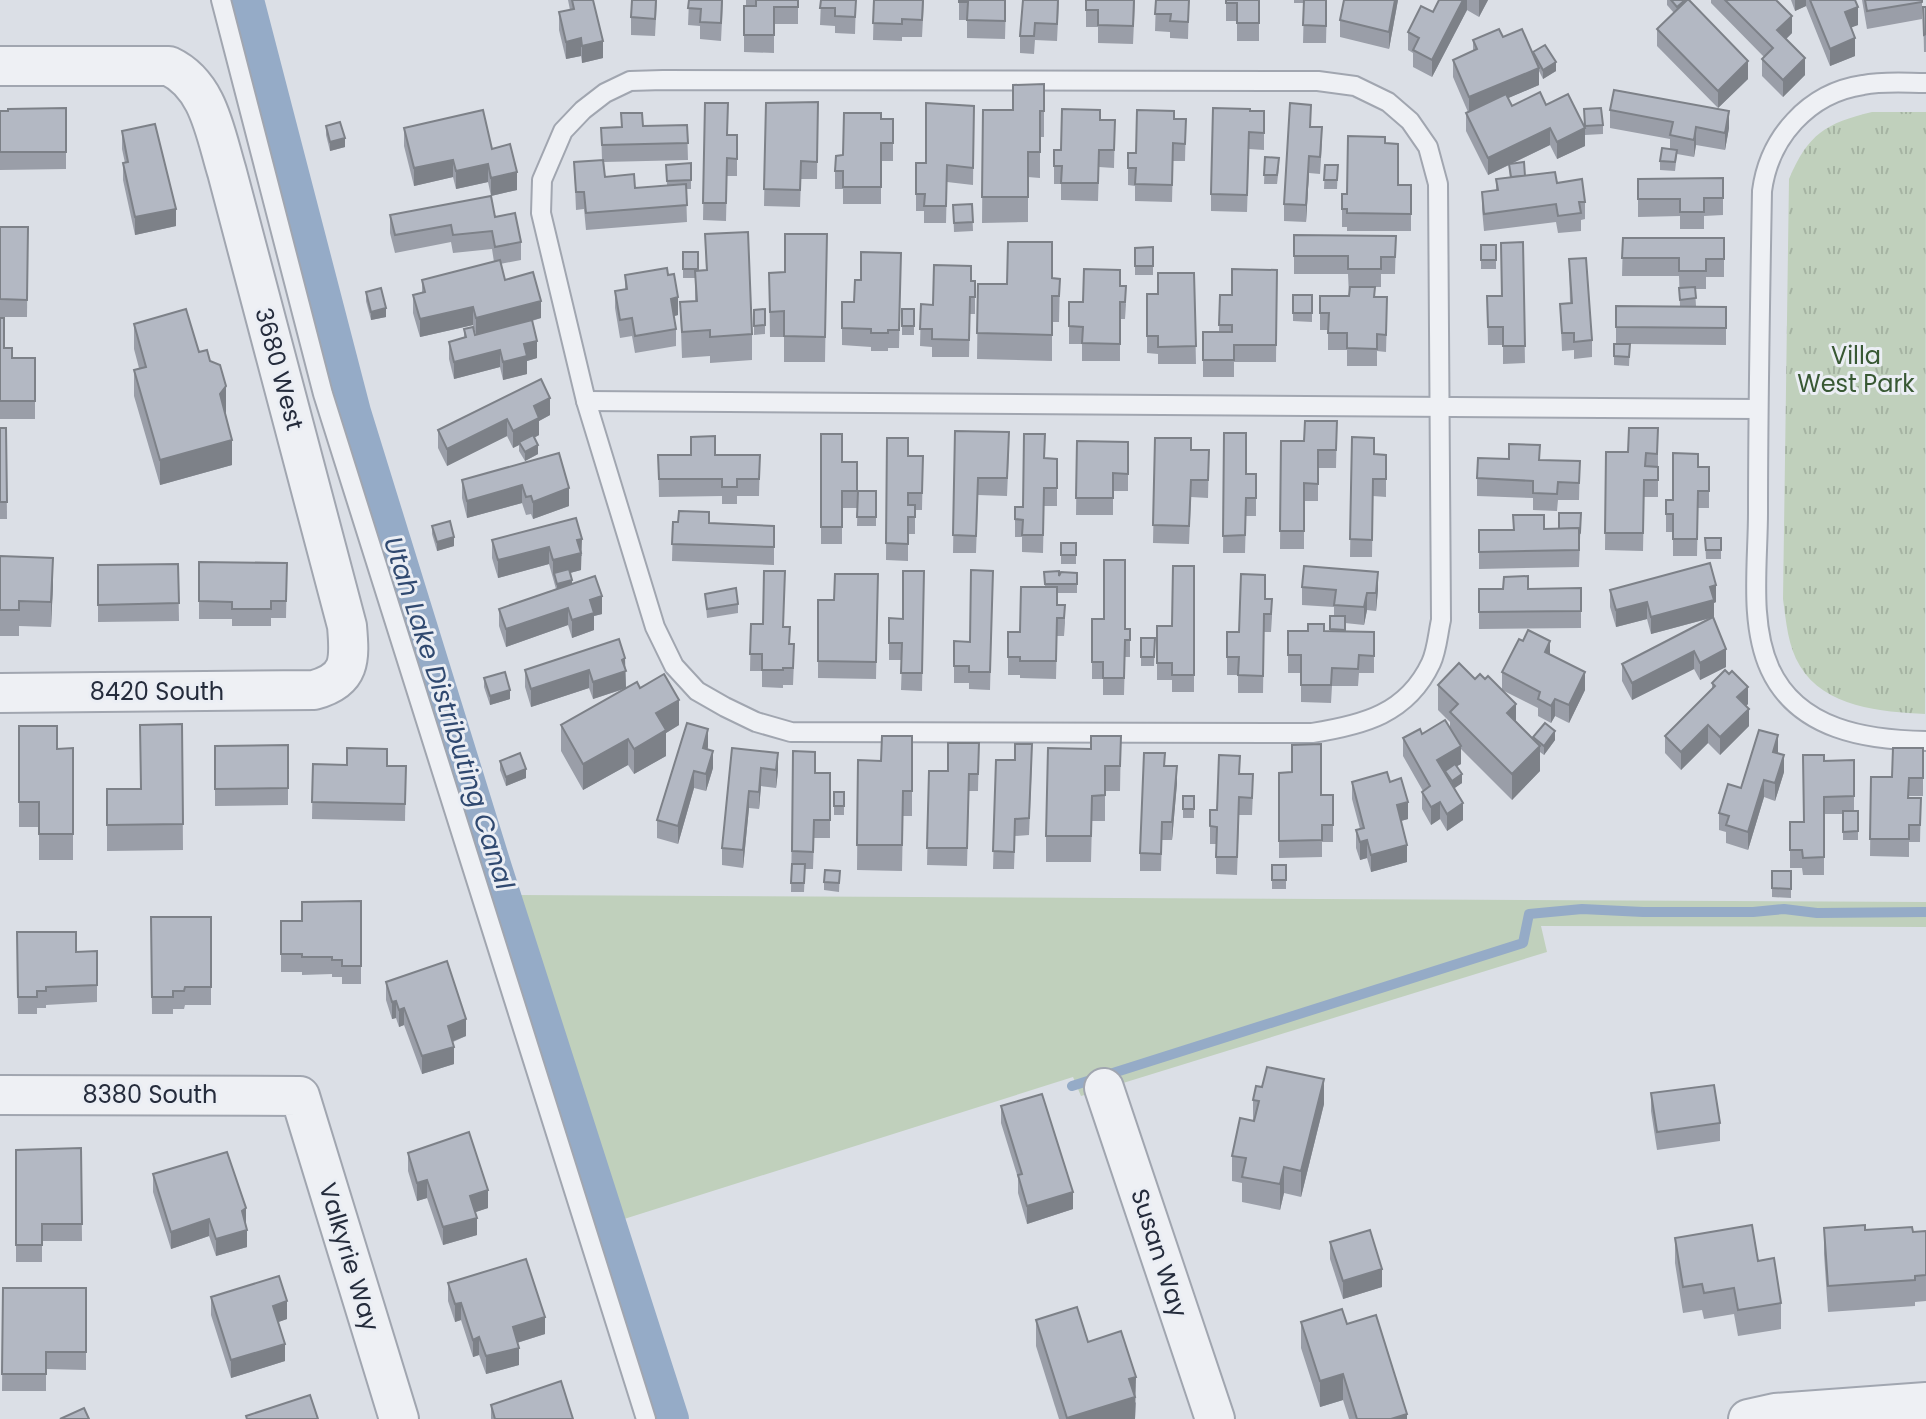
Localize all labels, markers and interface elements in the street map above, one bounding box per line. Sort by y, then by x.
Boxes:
street label: 3680 West [247,304,312,434]
park label: Villa West Park [1797,339,1915,400]
water label: Utah Lake Distributing Canal [375,532,523,895]
street label: 8420 South [90,675,224,708]
street label: 8380 South [83,1078,217,1111]
street label: Valkyrie Way [311,1179,388,1336]
street label: Susan Way [1123,1184,1196,1322]

